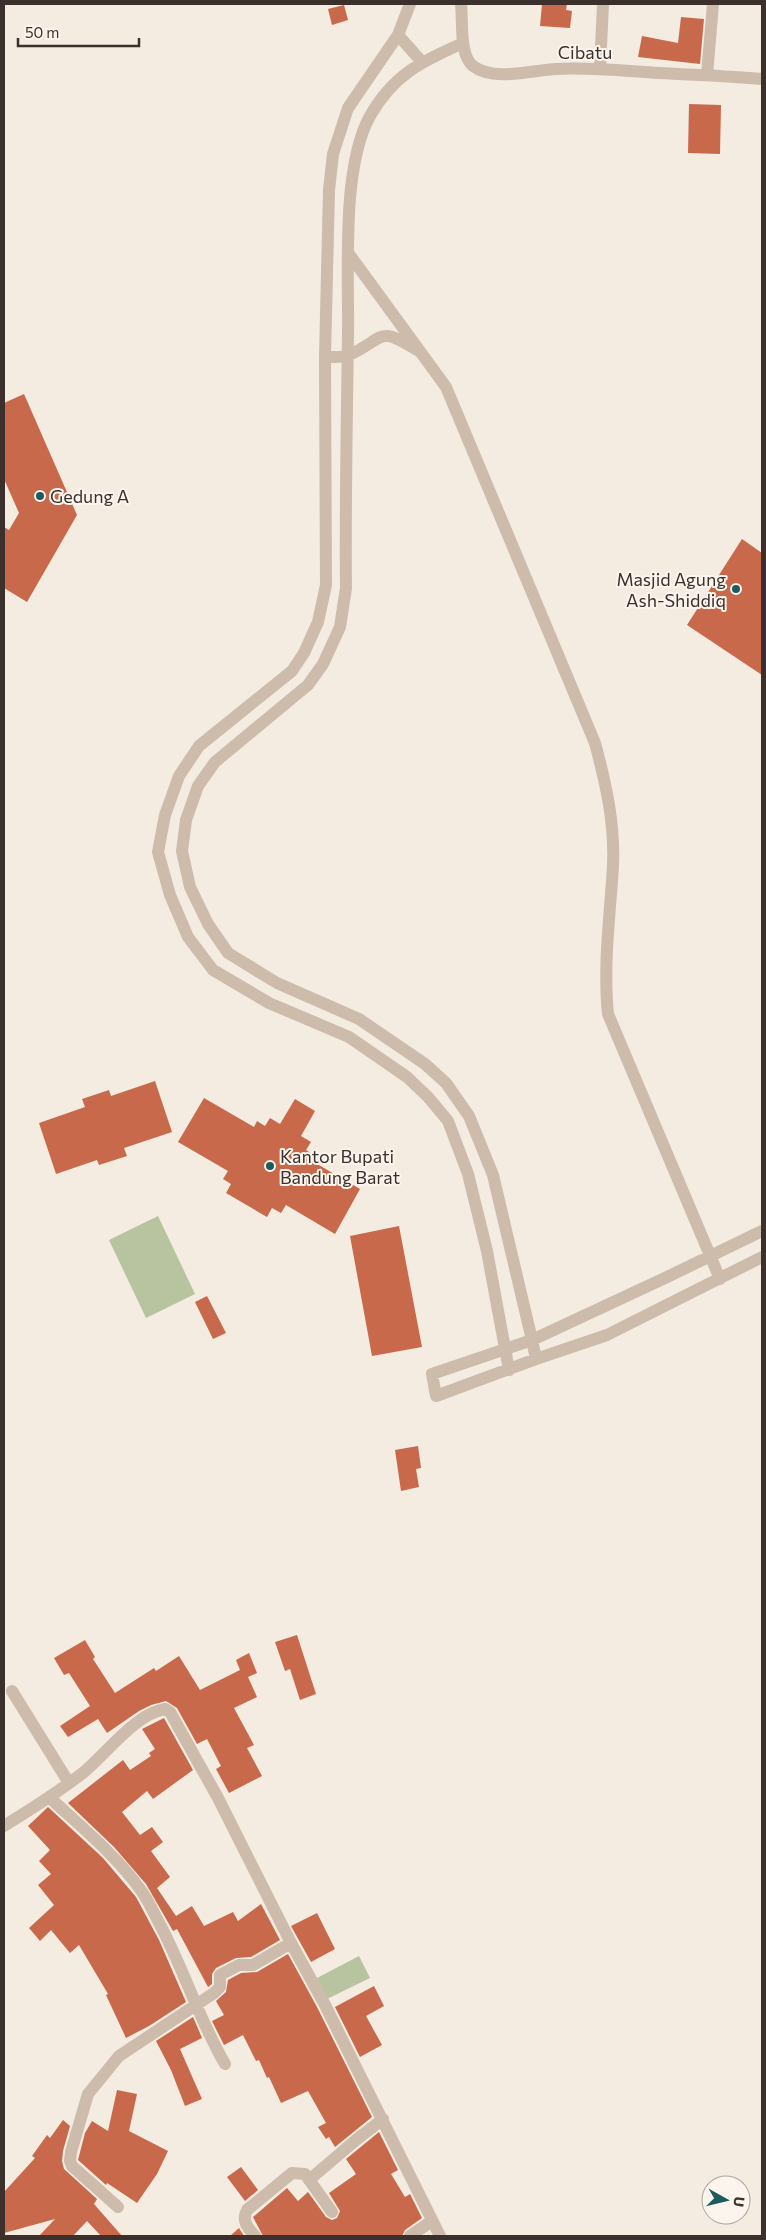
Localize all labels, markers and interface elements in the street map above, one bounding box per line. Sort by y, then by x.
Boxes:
scale bar [18,15,139,47]
text: 50 m [25,23,59,41]
street label: Cibatu [558,41,612,63]
place label: Gedung A [50,485,129,507]
marker: Gedung A [34,490,46,502]
place label: Masjid Agung Ash-Shiddiq [616,568,726,611]
marker: Masjid Agung Ash-Shiddiq [730,583,742,595]
place label: Kantor Bupati Bandung Barat [280,1145,400,1188]
marker: Kantor Bupati Bandung Barat [264,1160,276,1172]
north arrow [701,2175,751,2225]
text: U [730,2196,748,2208]

